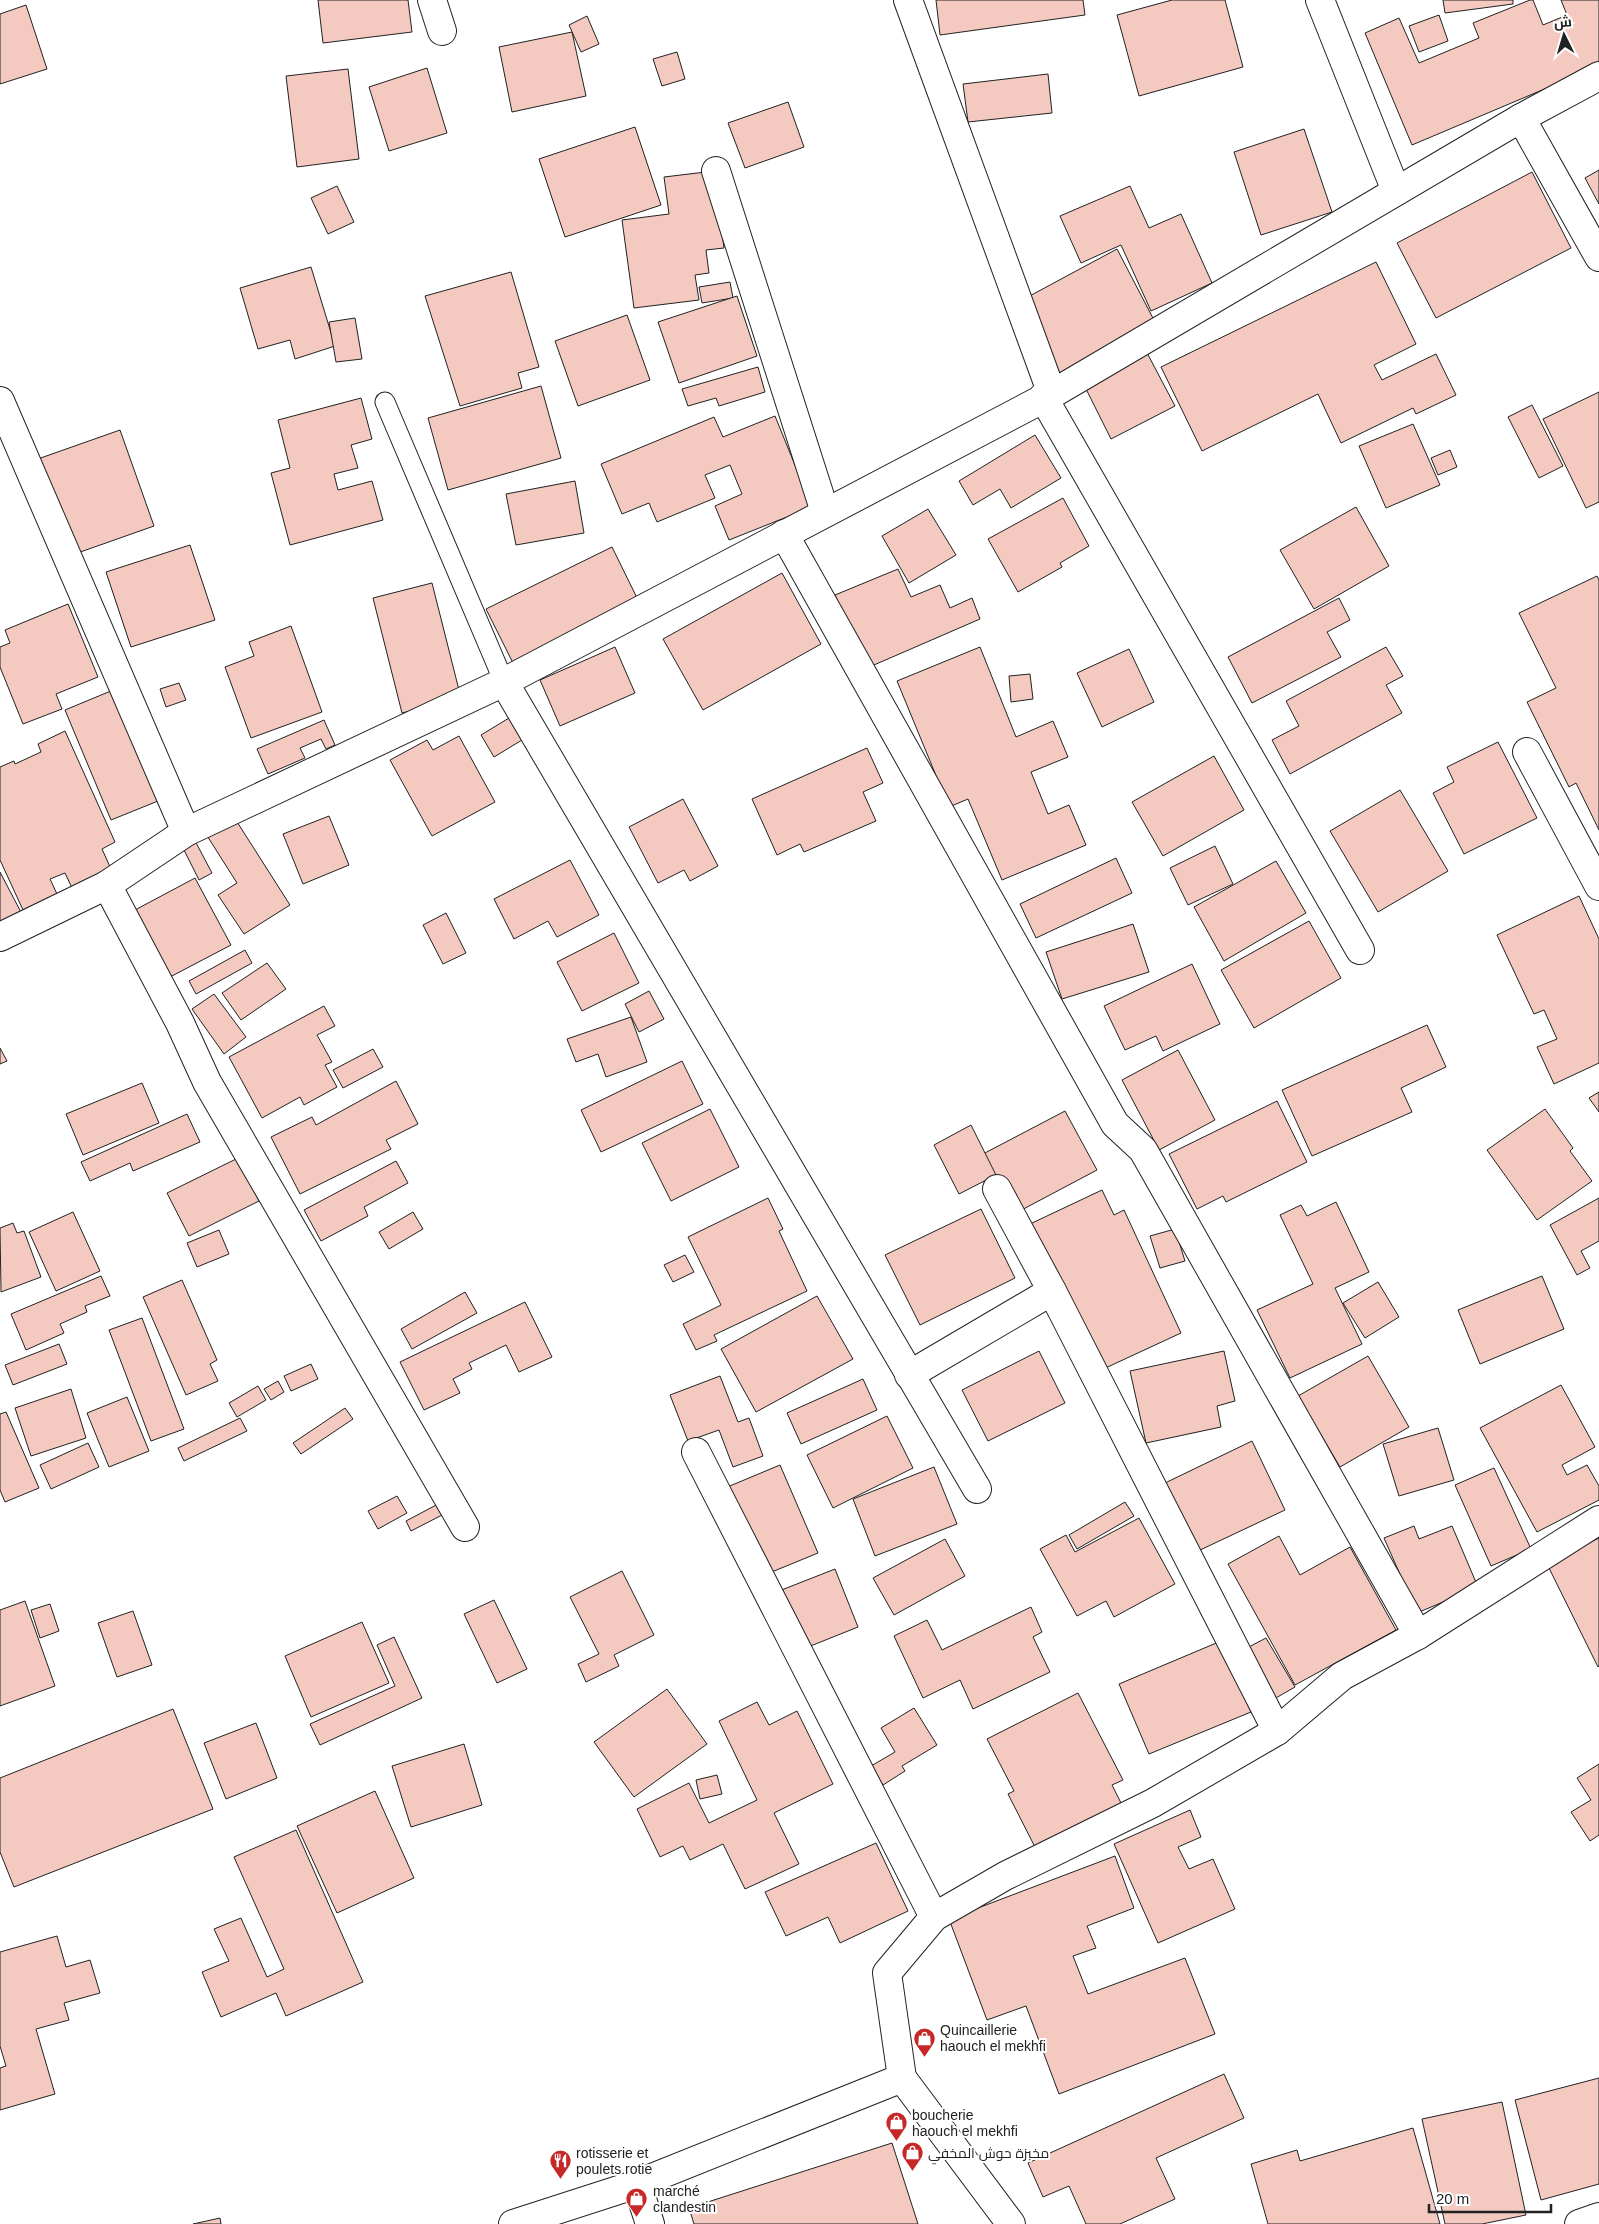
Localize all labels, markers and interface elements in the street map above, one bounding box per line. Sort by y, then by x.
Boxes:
north arrow [1539,10,1589,60]
text: ش [1553,13,1573,32]
place label: Quincaillerie haouch el mekhfi [940,2022,1046,2054]
shop icon: Quincaillerie haouch el mekhfi [912,2026,936,2057]
place label: boucherie haouch el mekhfi [912,2107,1018,2139]
shop icon: boucherie haouch el mekhfi [884,2111,908,2142]
shop icon: مخبزة حوش المخفي [900,2141,924,2172]
place label: rotisserie et poulets rotie [576,2145,652,2177]
place label: مخبزة حوش المخفي [928,2145,1049,2165]
restaurant icon: rotisserie et poulets rotie [548,2149,572,2180]
scale bar [1429,2182,1552,2214]
place label: marché clandestin [653,2183,716,2215]
shop icon: marché clandestin [625,2187,649,2218]
text: 20 m [1436,2190,1469,2207]

